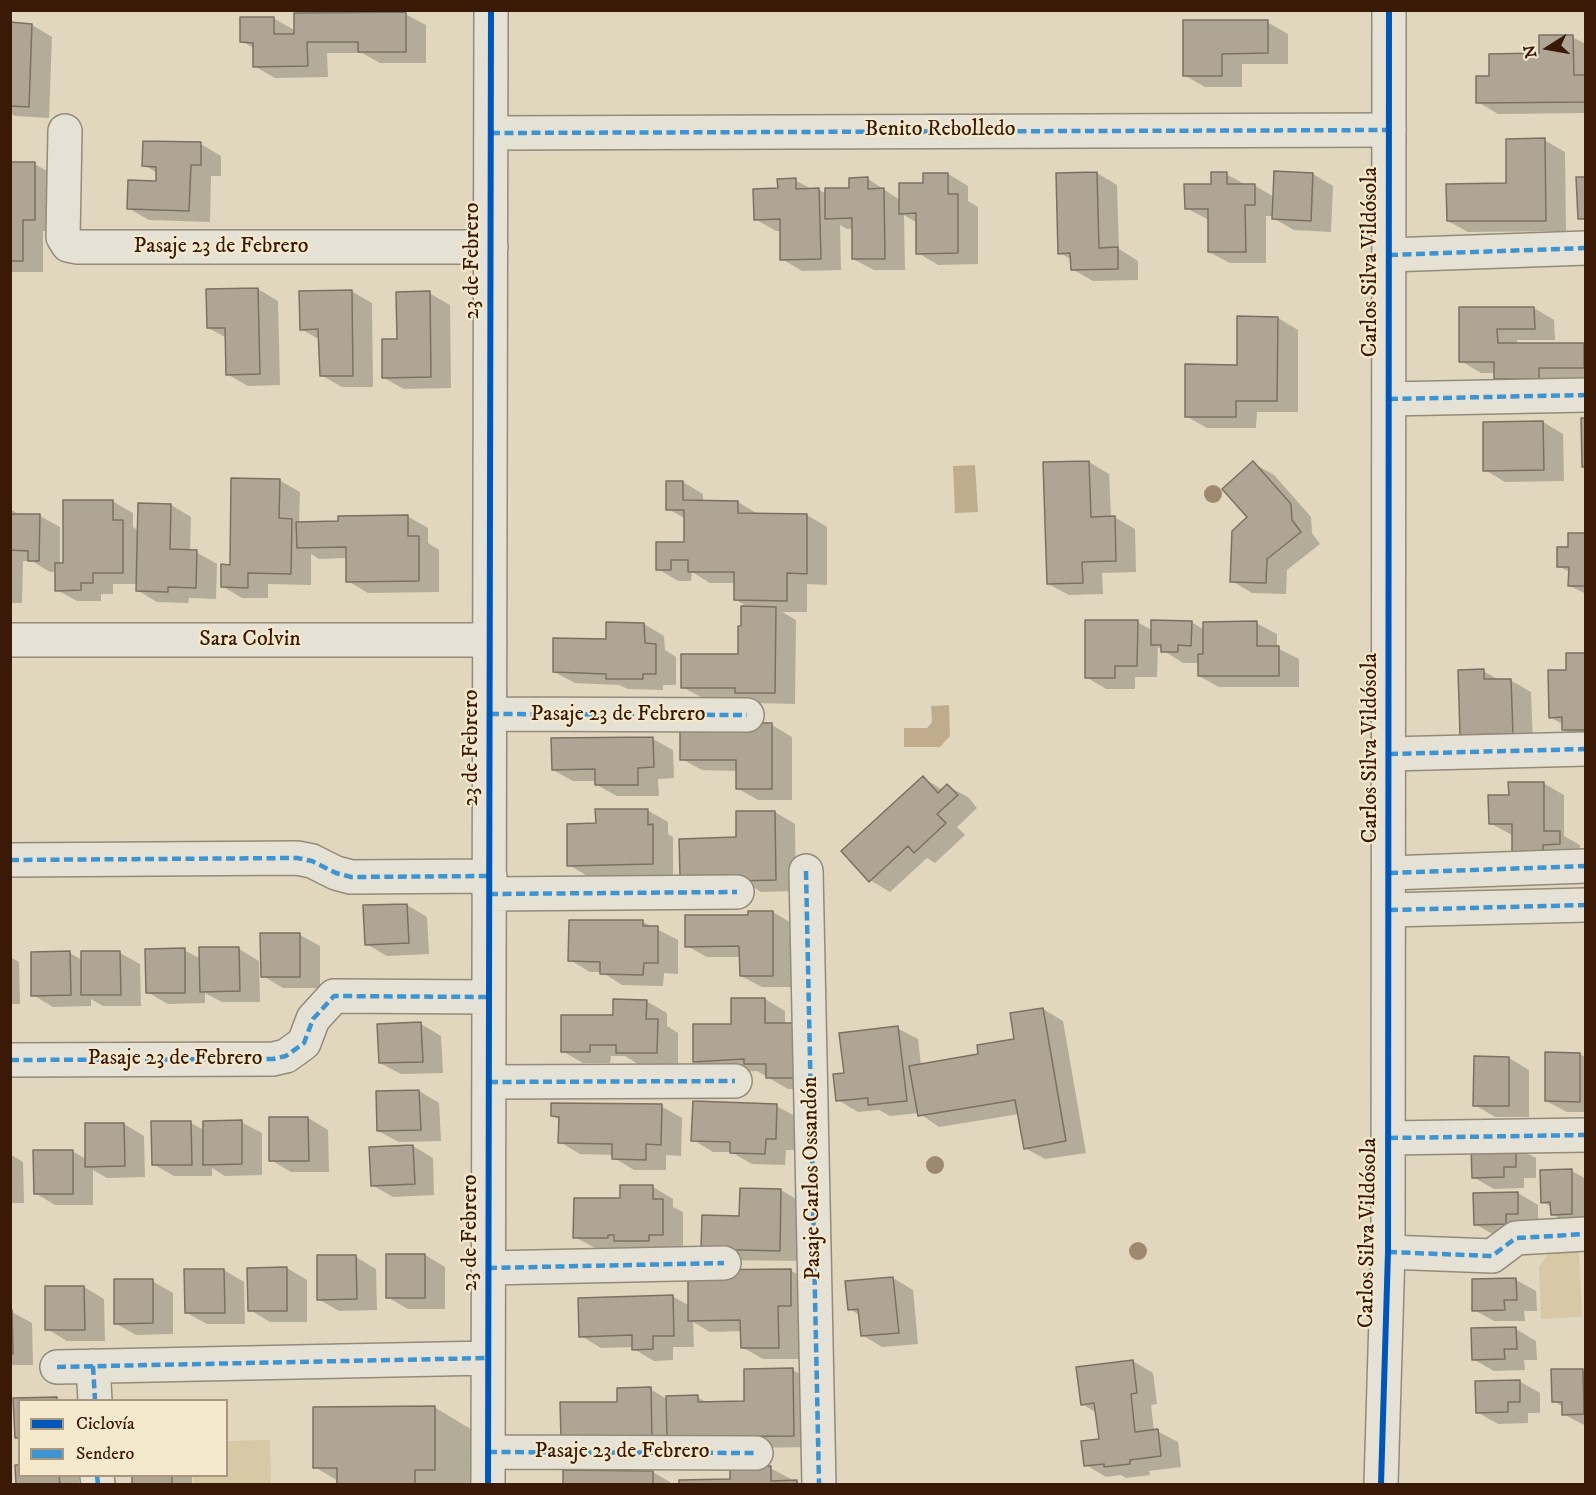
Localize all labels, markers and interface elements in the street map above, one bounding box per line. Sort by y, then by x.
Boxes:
north arrow [1518,18,1578,78]
text: N [1519,43,1541,60]
street label: Benito Rebolledo [864,117,1016,143]
street label: Carlos Silva Vildósola [1358,167,1384,357]
street label: 23 de Febrero [460,203,486,319]
street label: Pasaje 23 de Febrero [134,234,308,260]
street label: Sara Colvin [199,627,301,653]
street label: Carlos Silva Vildósola [1358,653,1384,843]
street label: 23 de Febrero [459,690,485,806]
street label: Pasaje 23 de Febrero [531,702,705,728]
street label: Pasaje 23 de Febrero [88,1046,262,1072]
street label: Pasaje Carlos Ossandón [798,1076,828,1280]
street label: Carlos Silva Vildósola [1354,1138,1384,1328]
street label: 23 de Febrero [458,1175,484,1291]
legend [18,1399,228,1477]
text: Ciclovía [76,1413,135,1435]
street label: Pasaje 23 de Febrero [535,1439,709,1465]
text: Sendero [76,1443,134,1465]

